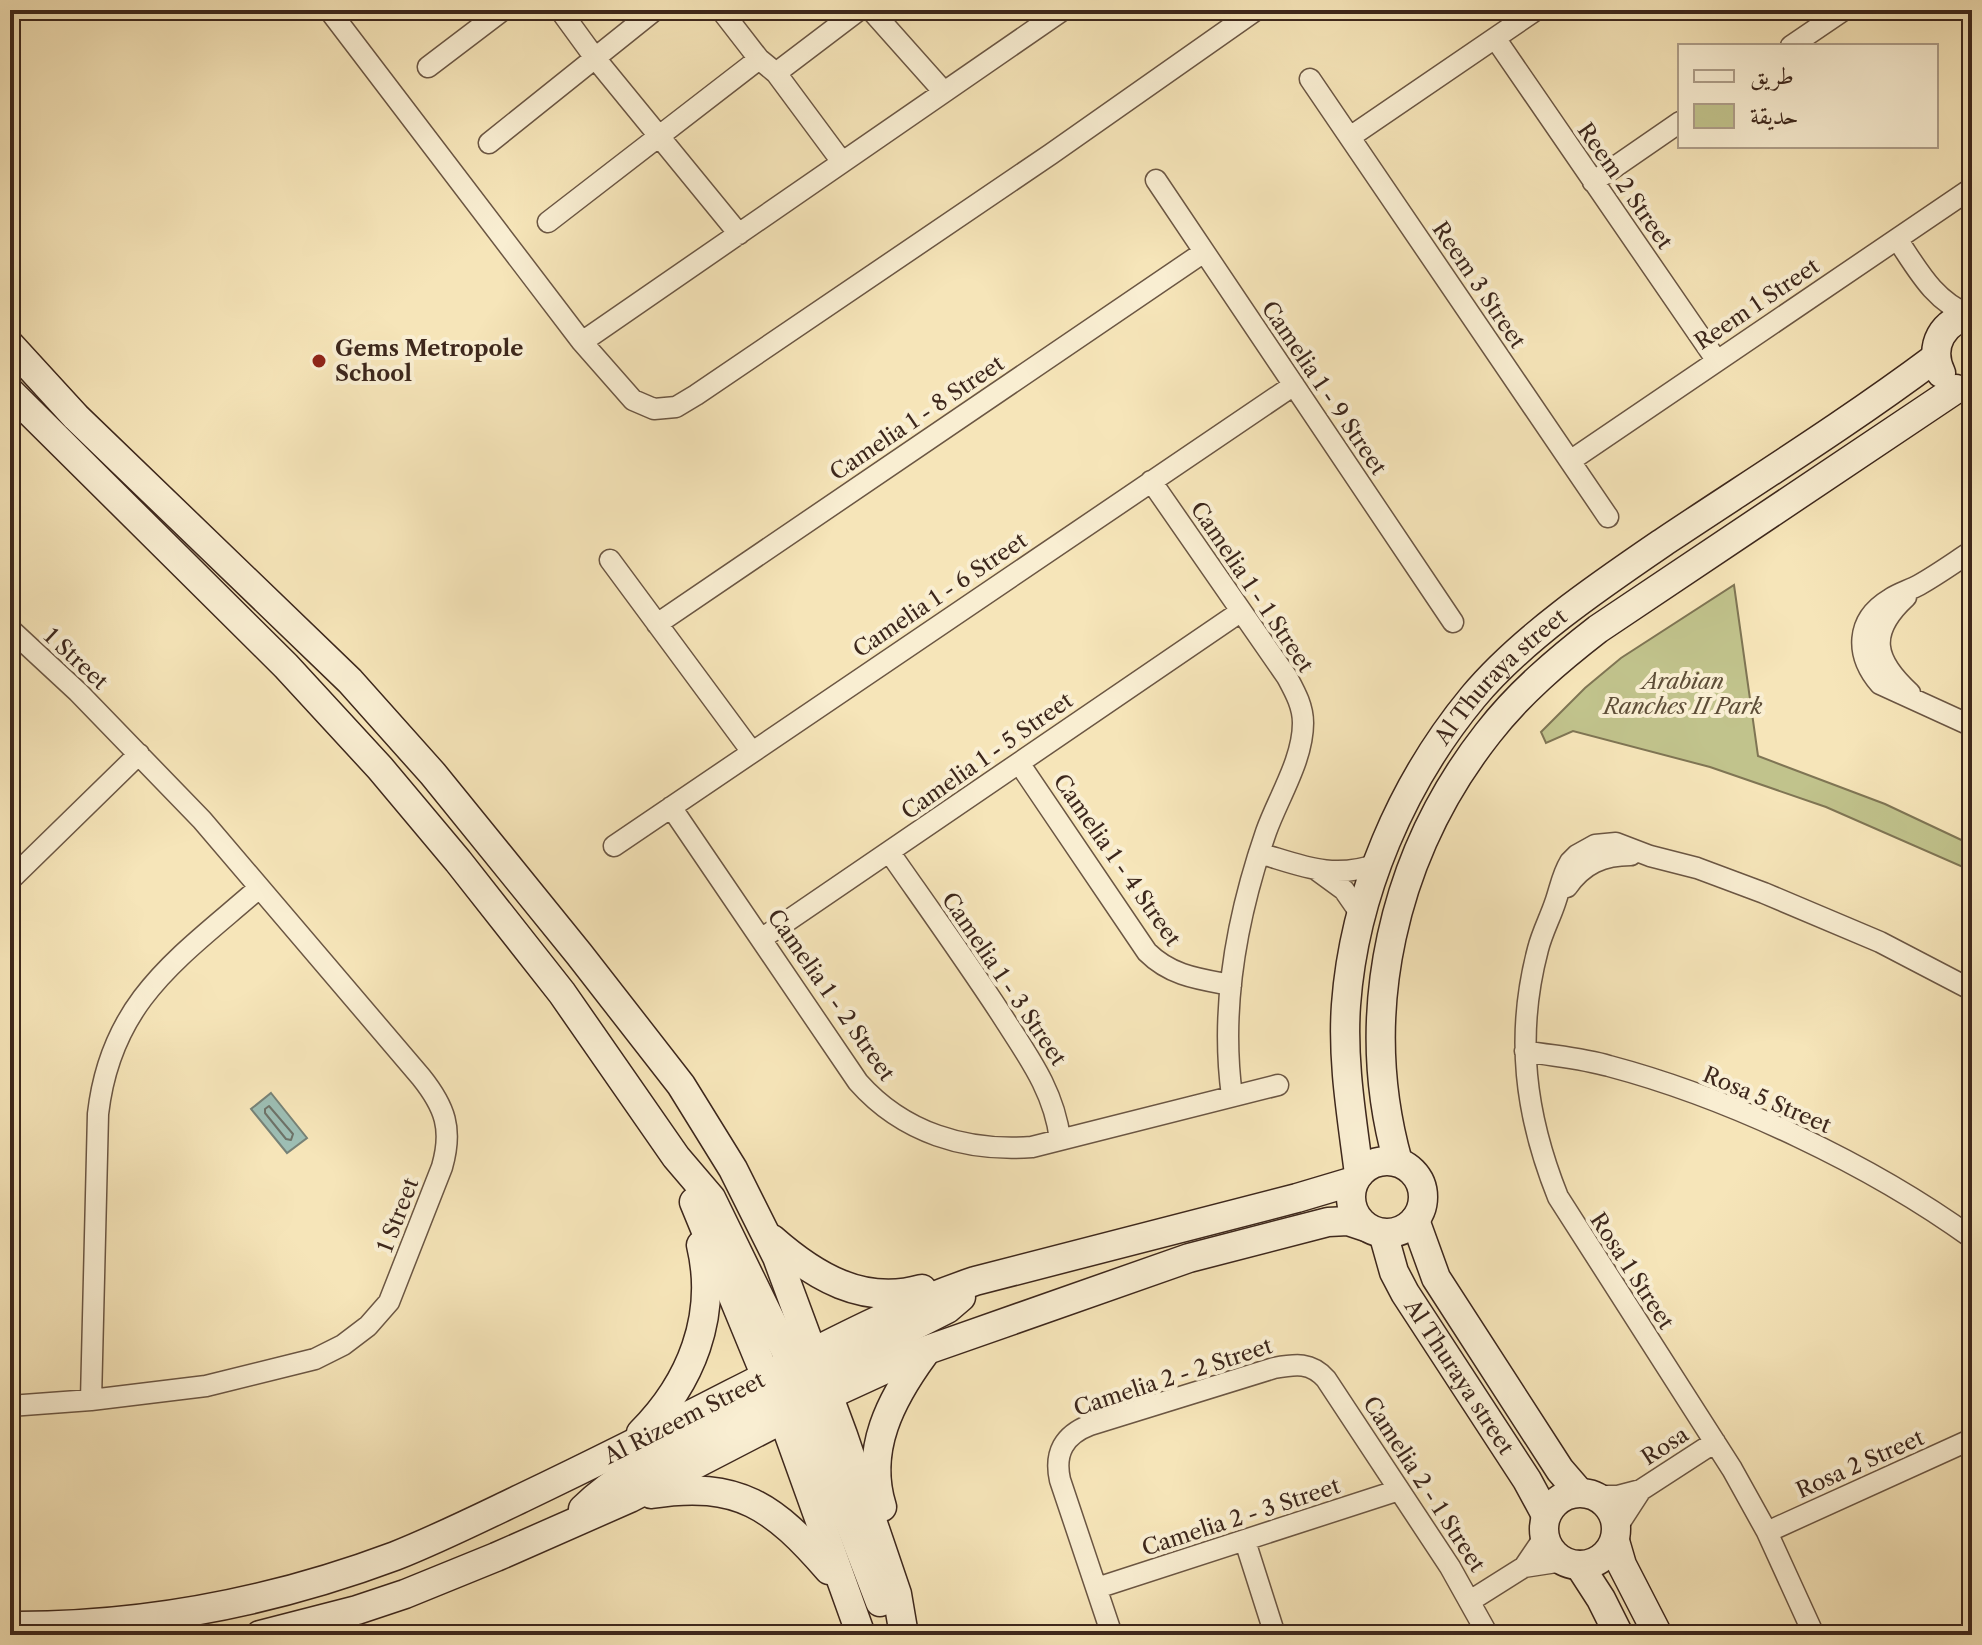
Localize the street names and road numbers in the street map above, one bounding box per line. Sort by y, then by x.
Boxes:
street label: Reem 2 Street [1572,118,1679,254]
street label: Reem 3 Street [1427,216,1531,354]
street label: Reem 1 Street [1690,252,1825,356]
street label: Camelia 1 - 9 Street [1256,296,1392,480]
street label: Camelia 1 - 8 Street [825,350,1009,486]
street label: Camelia 1 - 1 Street [1185,496,1319,678]
street label: Camelia 1 - 6 Street [848,527,1032,663]
street label: Al Thuraya street [1428,602,1572,750]
street label: 1 Street [38,623,114,695]
street label: Camelia 1 - 5 Street [896,687,1078,825]
street label: Camelia 1 - 4 Street [1048,769,1187,951]
street label: Camelia 1 - 3 Street [936,887,1072,1071]
street label: Camelia 1 - 2 Street [762,904,901,1086]
street label: Rosa 5 Street [1699,1061,1835,1139]
street label: 1 Street [372,1174,425,1256]
street label: Rosa 1 Street [1584,1208,1680,1335]
street label: Al Thuraya street [1399,1293,1520,1459]
street label: Camelia 2 - 2 Street [1070,1332,1276,1422]
street label: Al Rizeem Street [599,1366,769,1470]
street label: Camelia 2 - 1 Street [1357,1391,1491,1577]
street label: Rosa [1636,1421,1694,1471]
street label: Rosa 2 Street [1792,1424,1928,1504]
street label: Camelia 2 - 3 Street [1139,1472,1344,1562]

